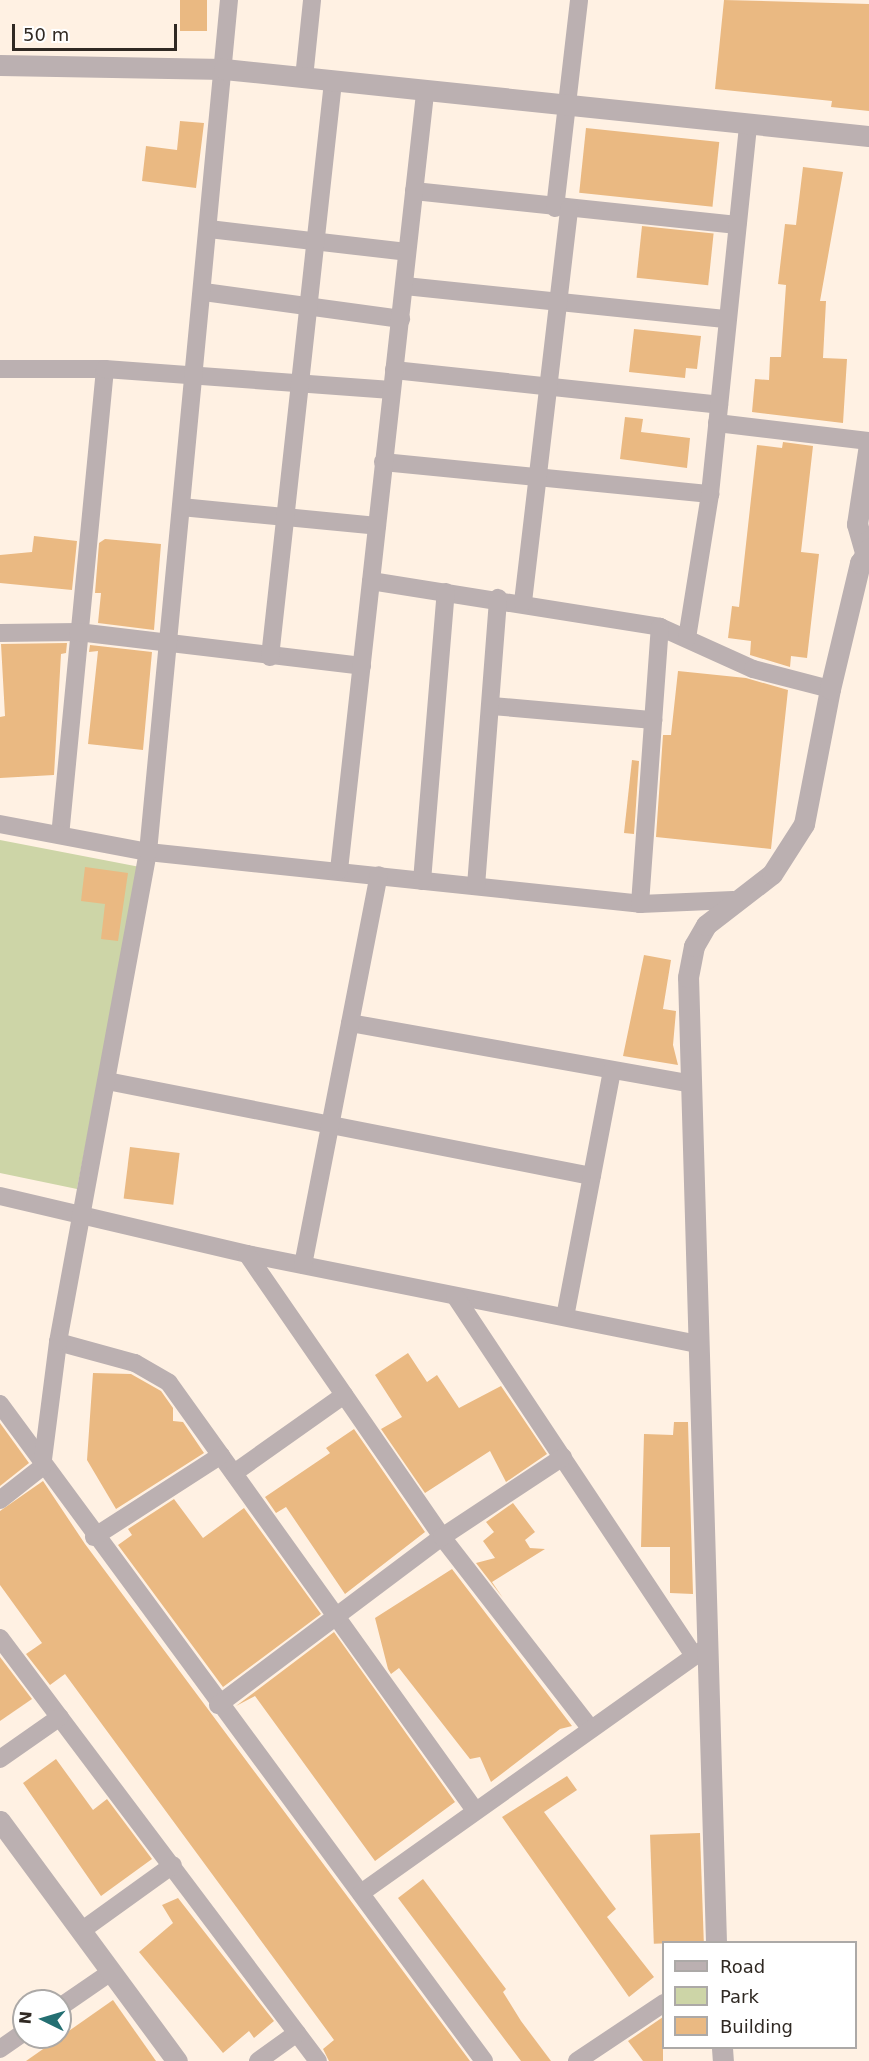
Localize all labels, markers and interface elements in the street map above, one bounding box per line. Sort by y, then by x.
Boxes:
scale bar [15,12,180,50]
text: 50 m [23,24,69,45]
legend [662,1941,857,2049]
text: Road [720,1956,765,1977]
text: Park [720,1986,759,2007]
north arrow [12,1989,72,2049]
text: N [16,2010,36,2025]
text: Building [720,2016,793,2037]

